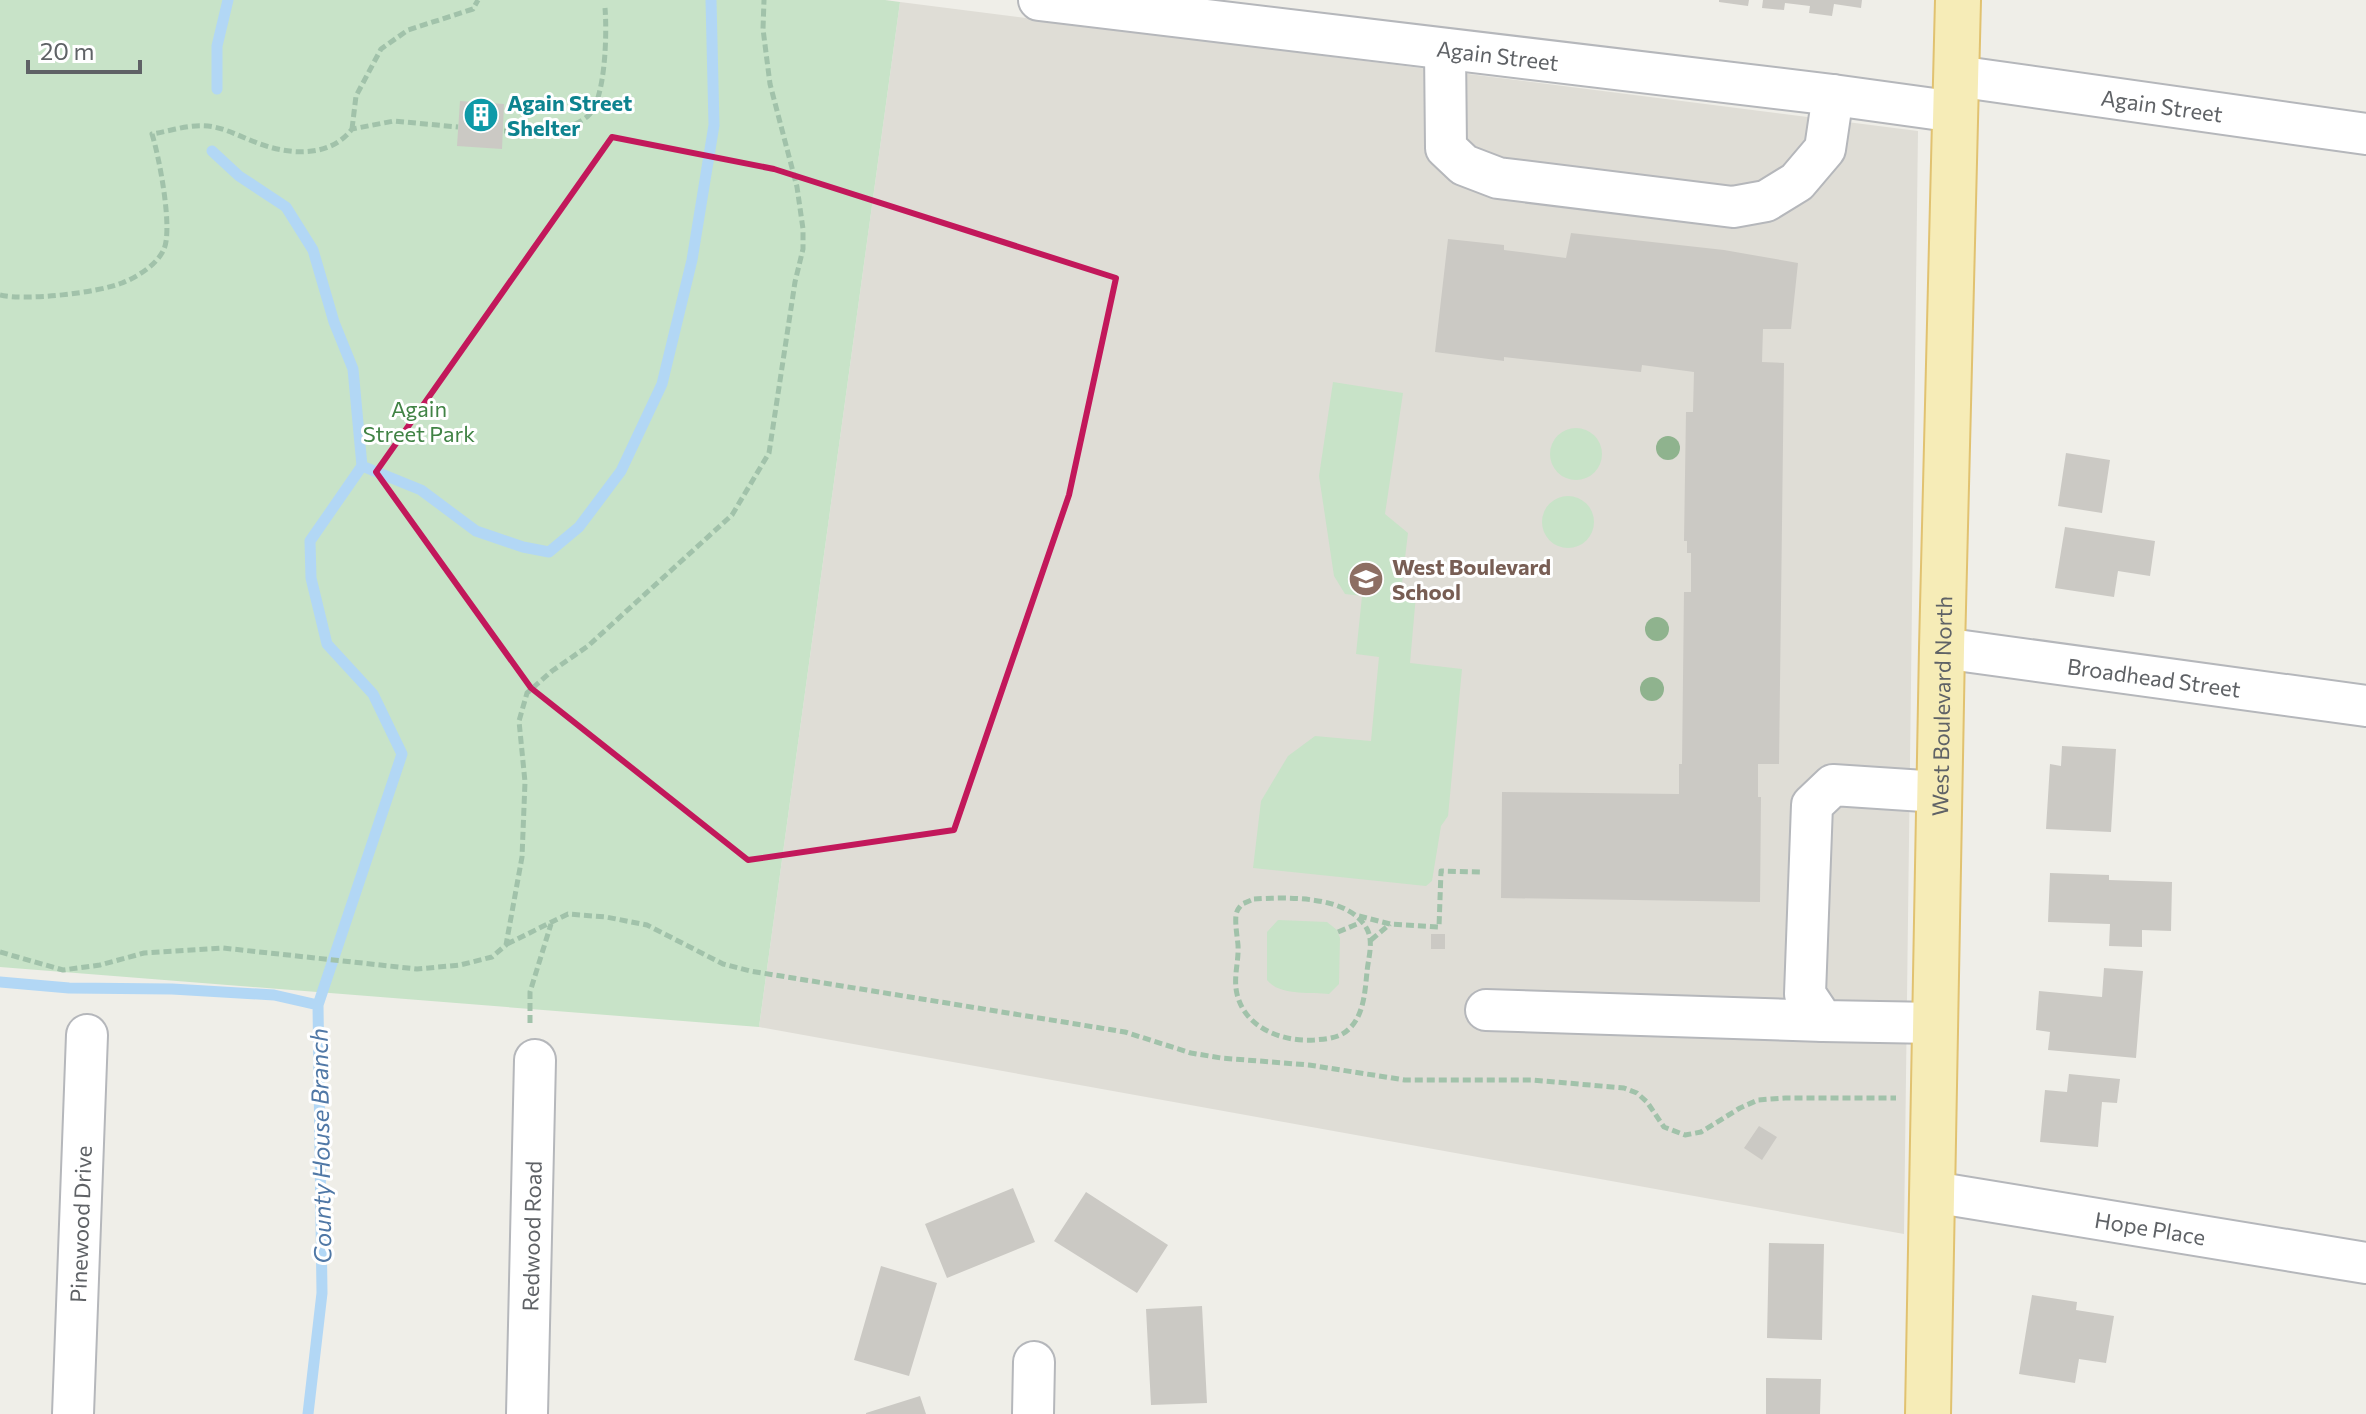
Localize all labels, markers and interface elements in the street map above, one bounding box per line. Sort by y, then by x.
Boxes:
scale bar [28,24,140,74]
street label: Again Street [1435,34,1560,76]
text: 20 m [40,36,94,65]
street label: Again Street [2099,83,2225,127]
place label: Again Street Shelter [507,89,632,141]
building icon: Again Street Shelter [462,96,500,134]
park label: Again Street Park [363,395,475,447]
place label: West Boulevard School [1392,553,1551,605]
school or university icon: West Boulevard School [1347,560,1385,598]
street label: West Boulevard North [1925,596,1957,817]
street label: Broadhead Street [2066,652,2243,702]
water label: County House Branch [303,1028,337,1264]
street label: Pinewood Drive [64,1145,96,1303]
street label: Redwood Road [516,1161,546,1311]
street label: Hope Place [2093,1205,2208,1250]

